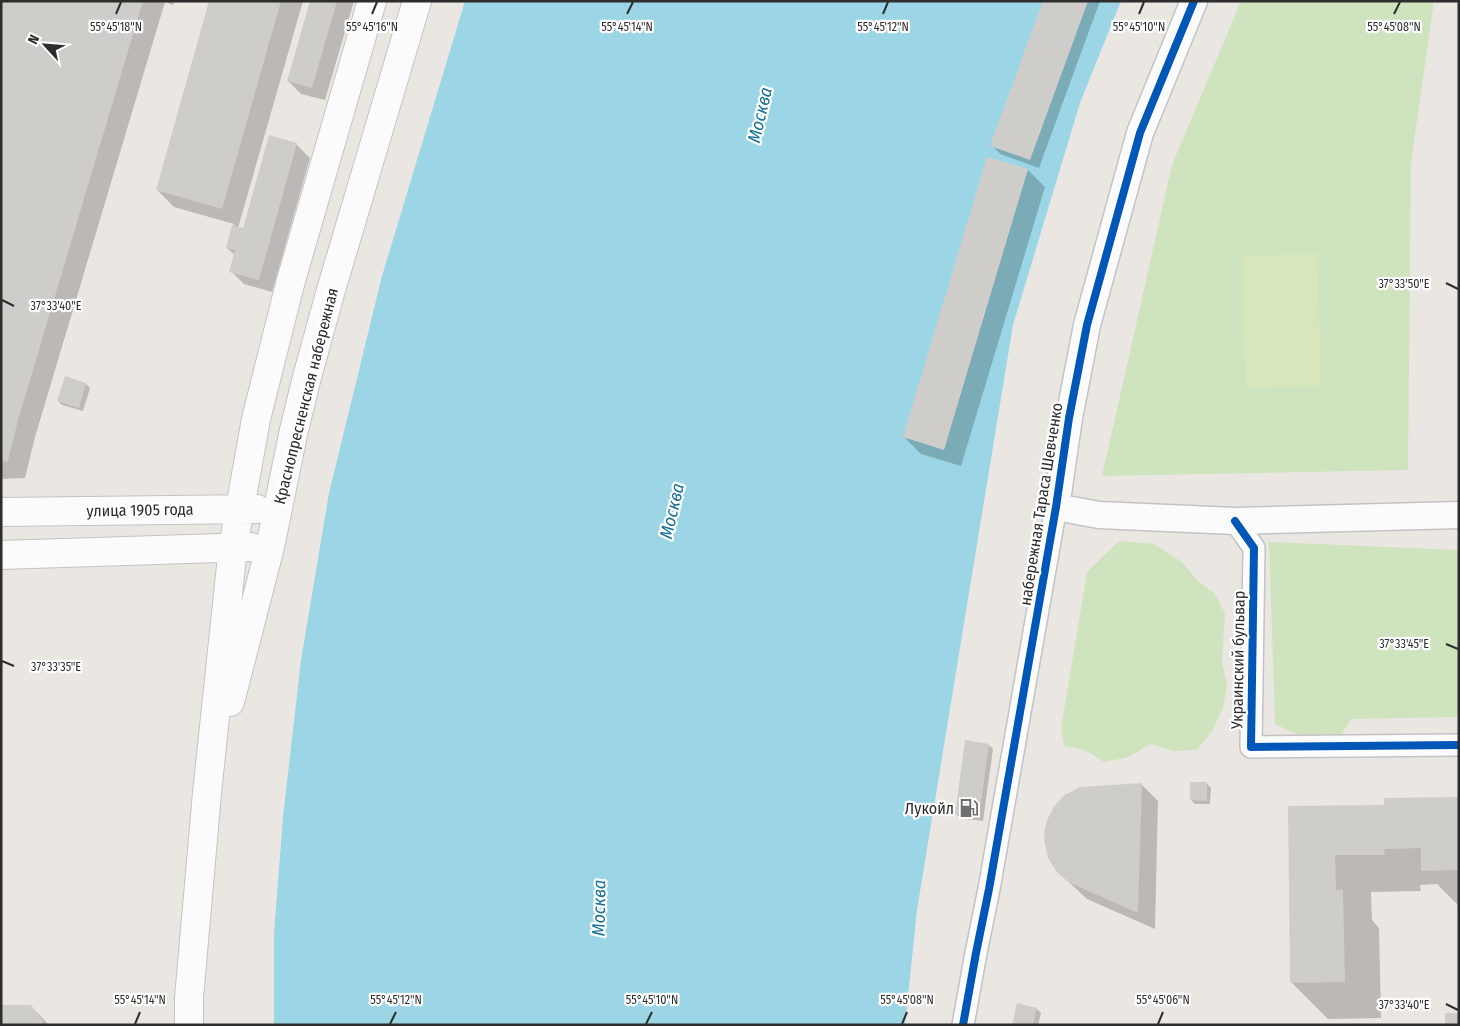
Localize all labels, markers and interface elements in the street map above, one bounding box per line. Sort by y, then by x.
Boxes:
north arrow [20,20,70,70]
text: 55°45'18"N [90,20,142,34]
text: 55°45'16"N [346,20,398,34]
text: 55°45'14"N [601,20,653,34]
text: 55°45'12"N [857,20,909,34]
text: 55°45'10"N [1113,20,1165,34]
text: 55°45'08"N [1367,20,1421,34]
text: N [24,32,43,47]
water label: Москва [743,85,777,145]
text: 37°33'50"E [1378,277,1430,291]
street label: Краснопресненская набережная [270,286,342,506]
text: 37°33'40"E [31,299,82,313]
street label: набережная Тараса Шевченко [1016,401,1066,607]
water label: Москва [655,481,689,541]
street label: улица 1905 года [86,500,194,520]
street label: Украинский бульвар [1227,591,1249,730]
text: 37°33'45"E [1379,637,1429,651]
text: 37°33'35"E [31,660,81,674]
fuel station icon: Лукойл [958,797,980,819]
place label: Лукойл [905,799,954,818]
water label: Москва [588,880,610,936]
text: 55°45'14"N [114,993,166,1007]
text: 55°45'12"N [370,993,422,1007]
text: 55°45'10"N [626,993,678,1007]
text: 55°45'08"N [880,993,934,1007]
text: 55°45'06"N [1136,993,1190,1007]
text: 37°33'40"E [1379,998,1430,1012]

